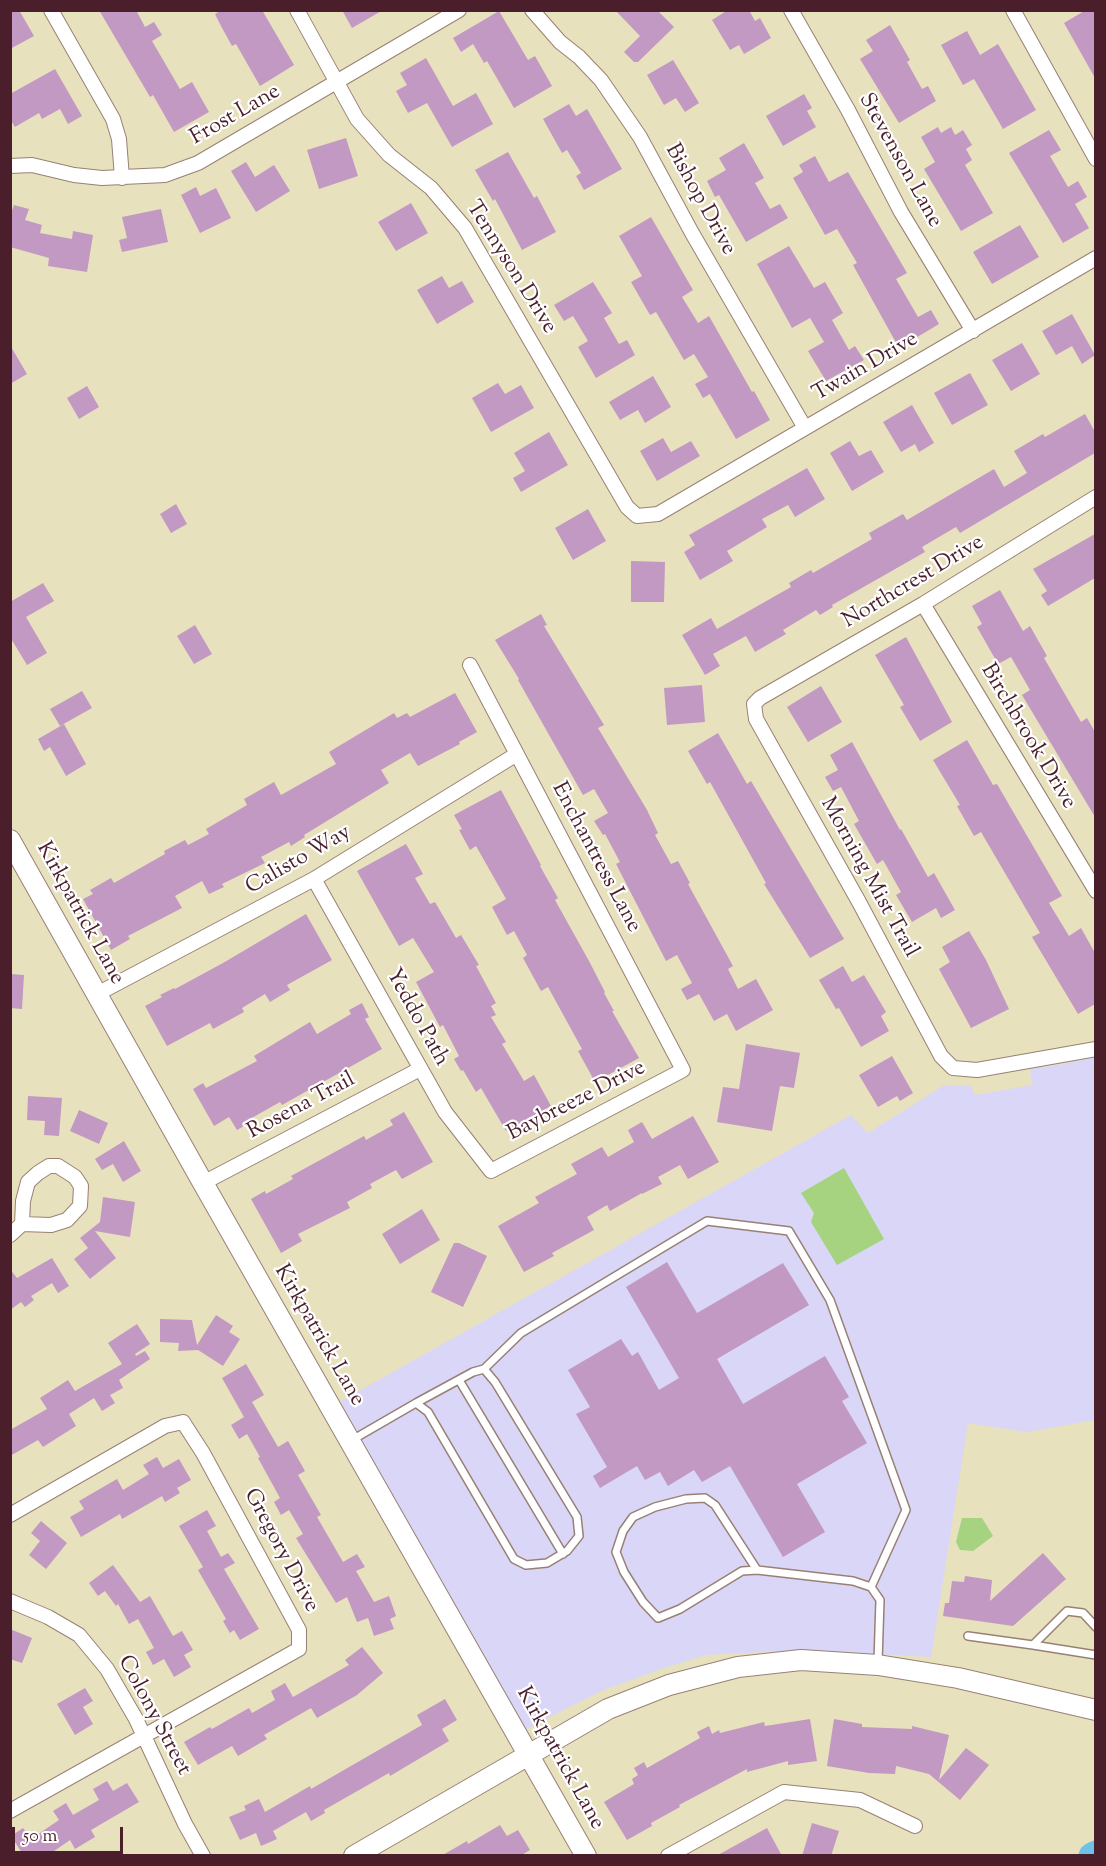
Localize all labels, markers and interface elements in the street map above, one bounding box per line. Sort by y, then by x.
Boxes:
street label: Frost Lane [186,80,286,152]
street label: Stevenson Lane [851,89,947,233]
street label: Bishop Drive [658,140,740,260]
street label: Tennyson Drive [459,197,561,339]
street label: Twain Drive [809,327,923,409]
street label: Northcrest Drive [839,530,989,636]
street label: Birchbrook Drive [973,660,1081,814]
street label: Enchantress Lane [544,778,646,938]
street label: Morning Mist Trail [813,793,923,963]
street label: Calisto Way [242,820,356,902]
street label: Kirkpatrick Lane [29,838,129,990]
street label: Yeddo Path [378,965,454,1071]
street label: Baybreeze Drive [504,1056,650,1148]
street label: Rosena Trail [244,1068,360,1146]
street label: Kirkpatrick Lane [267,1261,369,1411]
street label: Gregory Drive [236,1485,324,1617]
street label: Colony Street [110,1652,196,1780]
street label: Kirkpatrick Lane [509,1683,609,1835]
scale bar [15,1815,126,1853]
text: 50 m [23,1824,57,1850]

